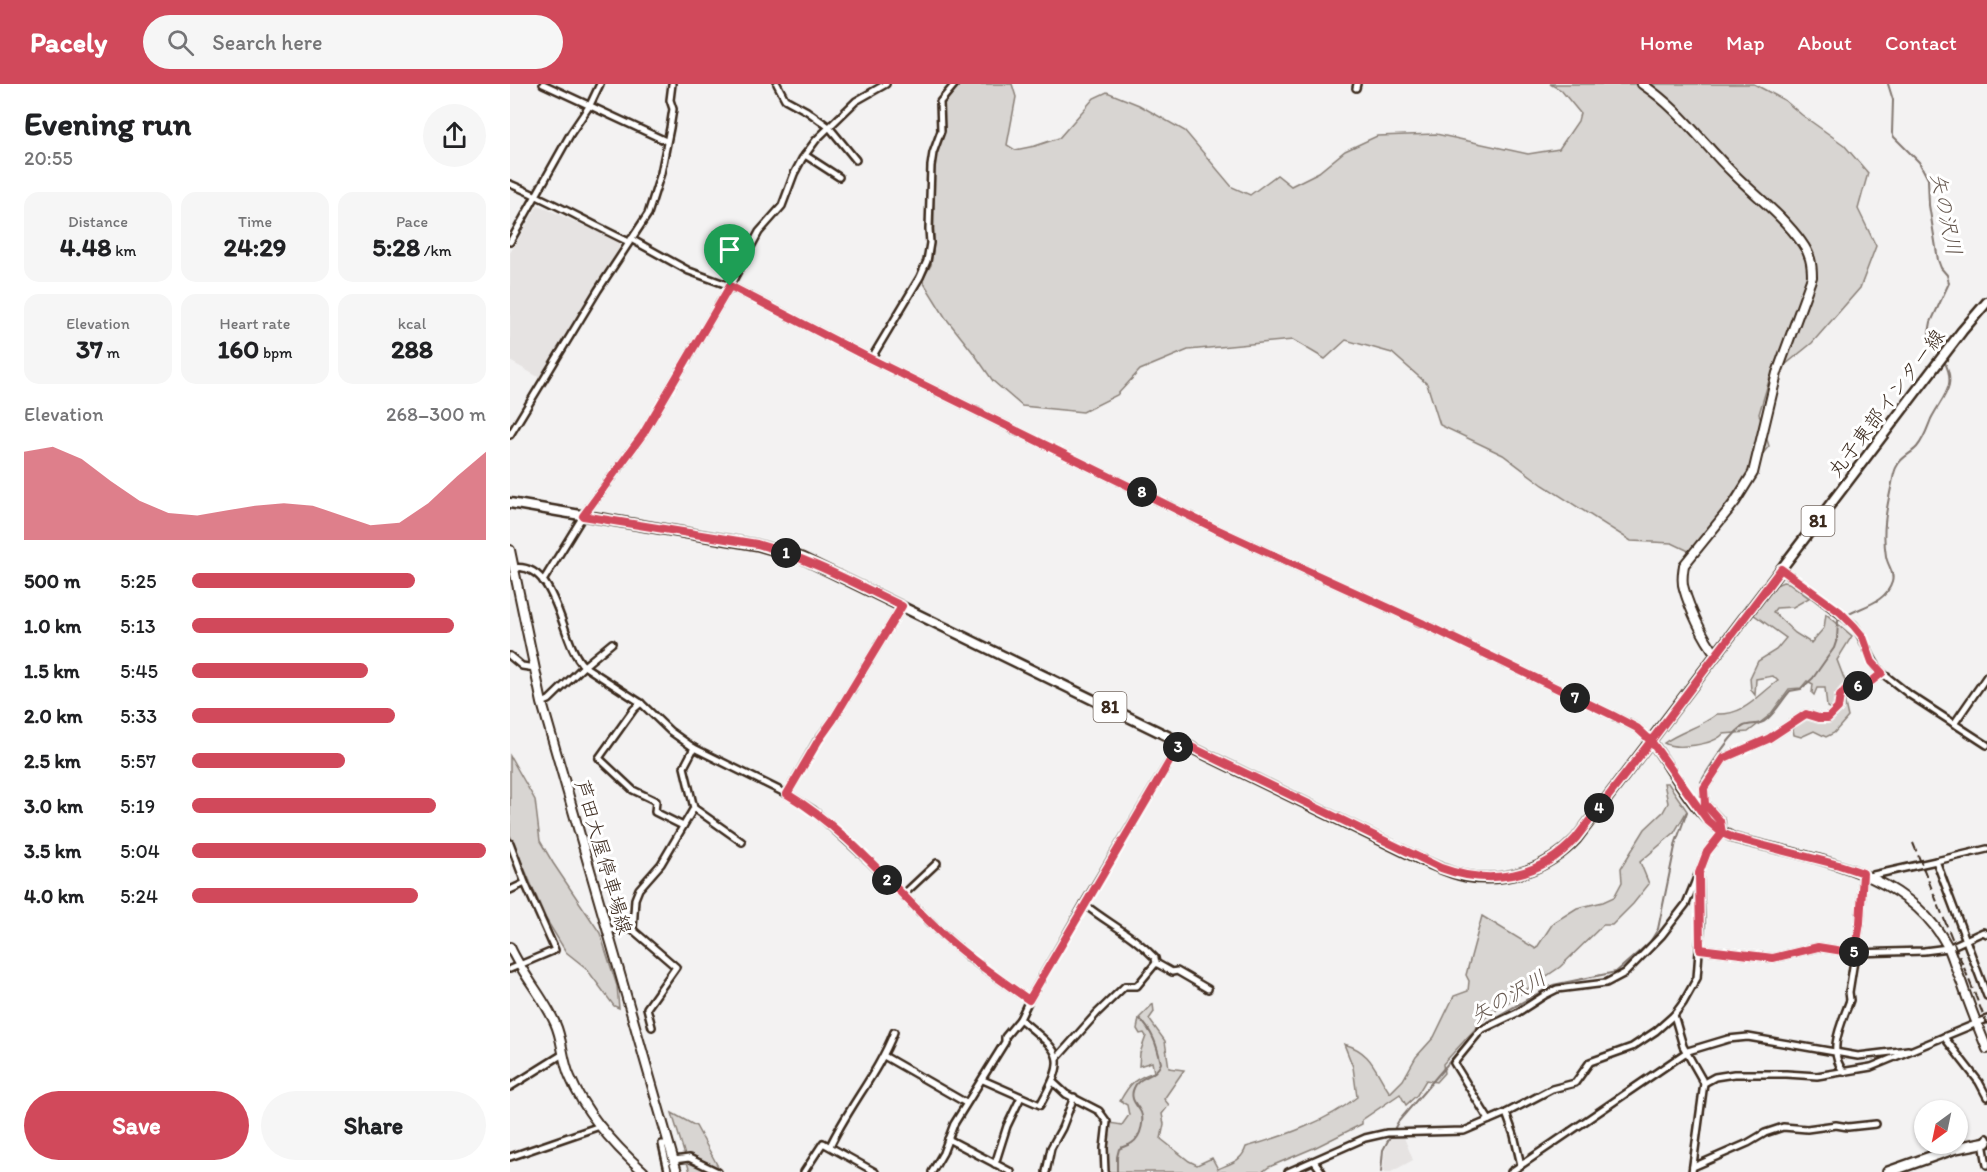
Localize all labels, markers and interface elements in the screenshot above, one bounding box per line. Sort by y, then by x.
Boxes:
search box [143,15,563,69]
text: Pacely [30,25,107,59]
icon: search [164,26,197,59]
text: Search here [212,29,323,56]
text: Home [1640,30,1693,55]
text: Map [1726,30,1765,55]
text: About [1798,30,1852,55]
text: Contact [1885,30,1957,55]
text: Evening run [24,104,191,143]
button: share [423,104,486,167]
text: 20:55 [24,146,73,170]
water label: 矢の沢川 [1926,170,1967,258]
text: Distance [68,212,128,231]
text: Time [238,212,272,231]
text: Pace [396,212,428,231]
pin [704,224,755,286]
text: 4.48 [60,231,112,263]
text: 24:29 [224,231,286,263]
text: 5:28 [372,231,420,263]
icon: arrive [713,233,746,266]
text: km [112,241,136,260]
text: /km [420,241,452,260]
text: Elevation [66,314,130,333]
text: Heart rate [220,314,290,333]
text: kcal [398,314,426,333]
street label: 丸子東部インター線 [1822,324,1950,482]
text: 37 [76,333,103,365]
text: 160 [217,333,259,365]
text: 288 [391,333,433,365]
text: m [103,343,120,362]
text: bpm [259,343,293,362]
text: Elevation [24,402,103,426]
text: 268–300 m [386,402,486,426]
pin: 8 [1127,477,1157,507]
text: 8 [1138,482,1146,501]
road number: 81 [1802,506,1834,536]
pin: 1 [771,538,801,568]
text: 1 [782,543,790,562]
text: 500 m [24,569,80,593]
text: 5:25 [120,569,156,593]
text: 1.0 km [24,614,81,638]
text: 5:13 [120,614,156,638]
text: 1.5 km [24,659,80,683]
text: 5:45 [120,659,158,683]
pin: 6 [1843,671,1873,701]
text: 6 [1854,676,1862,695]
pin: 7 [1560,683,1590,713]
text: 7 [1571,688,1579,707]
road number: 81 [1094,692,1126,722]
text: 2.0 km [24,704,83,728]
text: 5:33 [120,704,157,728]
pin: 3 [1163,732,1193,762]
text: 3 [1174,737,1182,756]
text: 2.5 km [24,749,81,773]
text: 5:57 [120,749,156,773]
street label: 芦田大屋停車場線 [570,777,638,937]
pin: 4 [1584,793,1614,823]
text: 3.0 km [24,794,83,818]
text: 5:19 [120,794,155,818]
text: 4 [1594,798,1604,817]
text: 3.5 km [24,839,81,863]
text: 5:04 [120,839,160,863]
pin: 2 [872,865,902,895]
text: 2 [883,870,891,889]
text: 4.0 km [24,884,84,908]
text: 5:24 [120,884,158,908]
pin: 5 [1839,937,1869,967]
text: 5 [1850,942,1858,961]
water label: 矢の沢川 [1465,965,1550,1028]
button: Save [24,1091,249,1160]
button: Share [261,1091,486,1160]
north arrow [1914,1100,1968,1154]
map controls [1914,1100,1968,1154]

